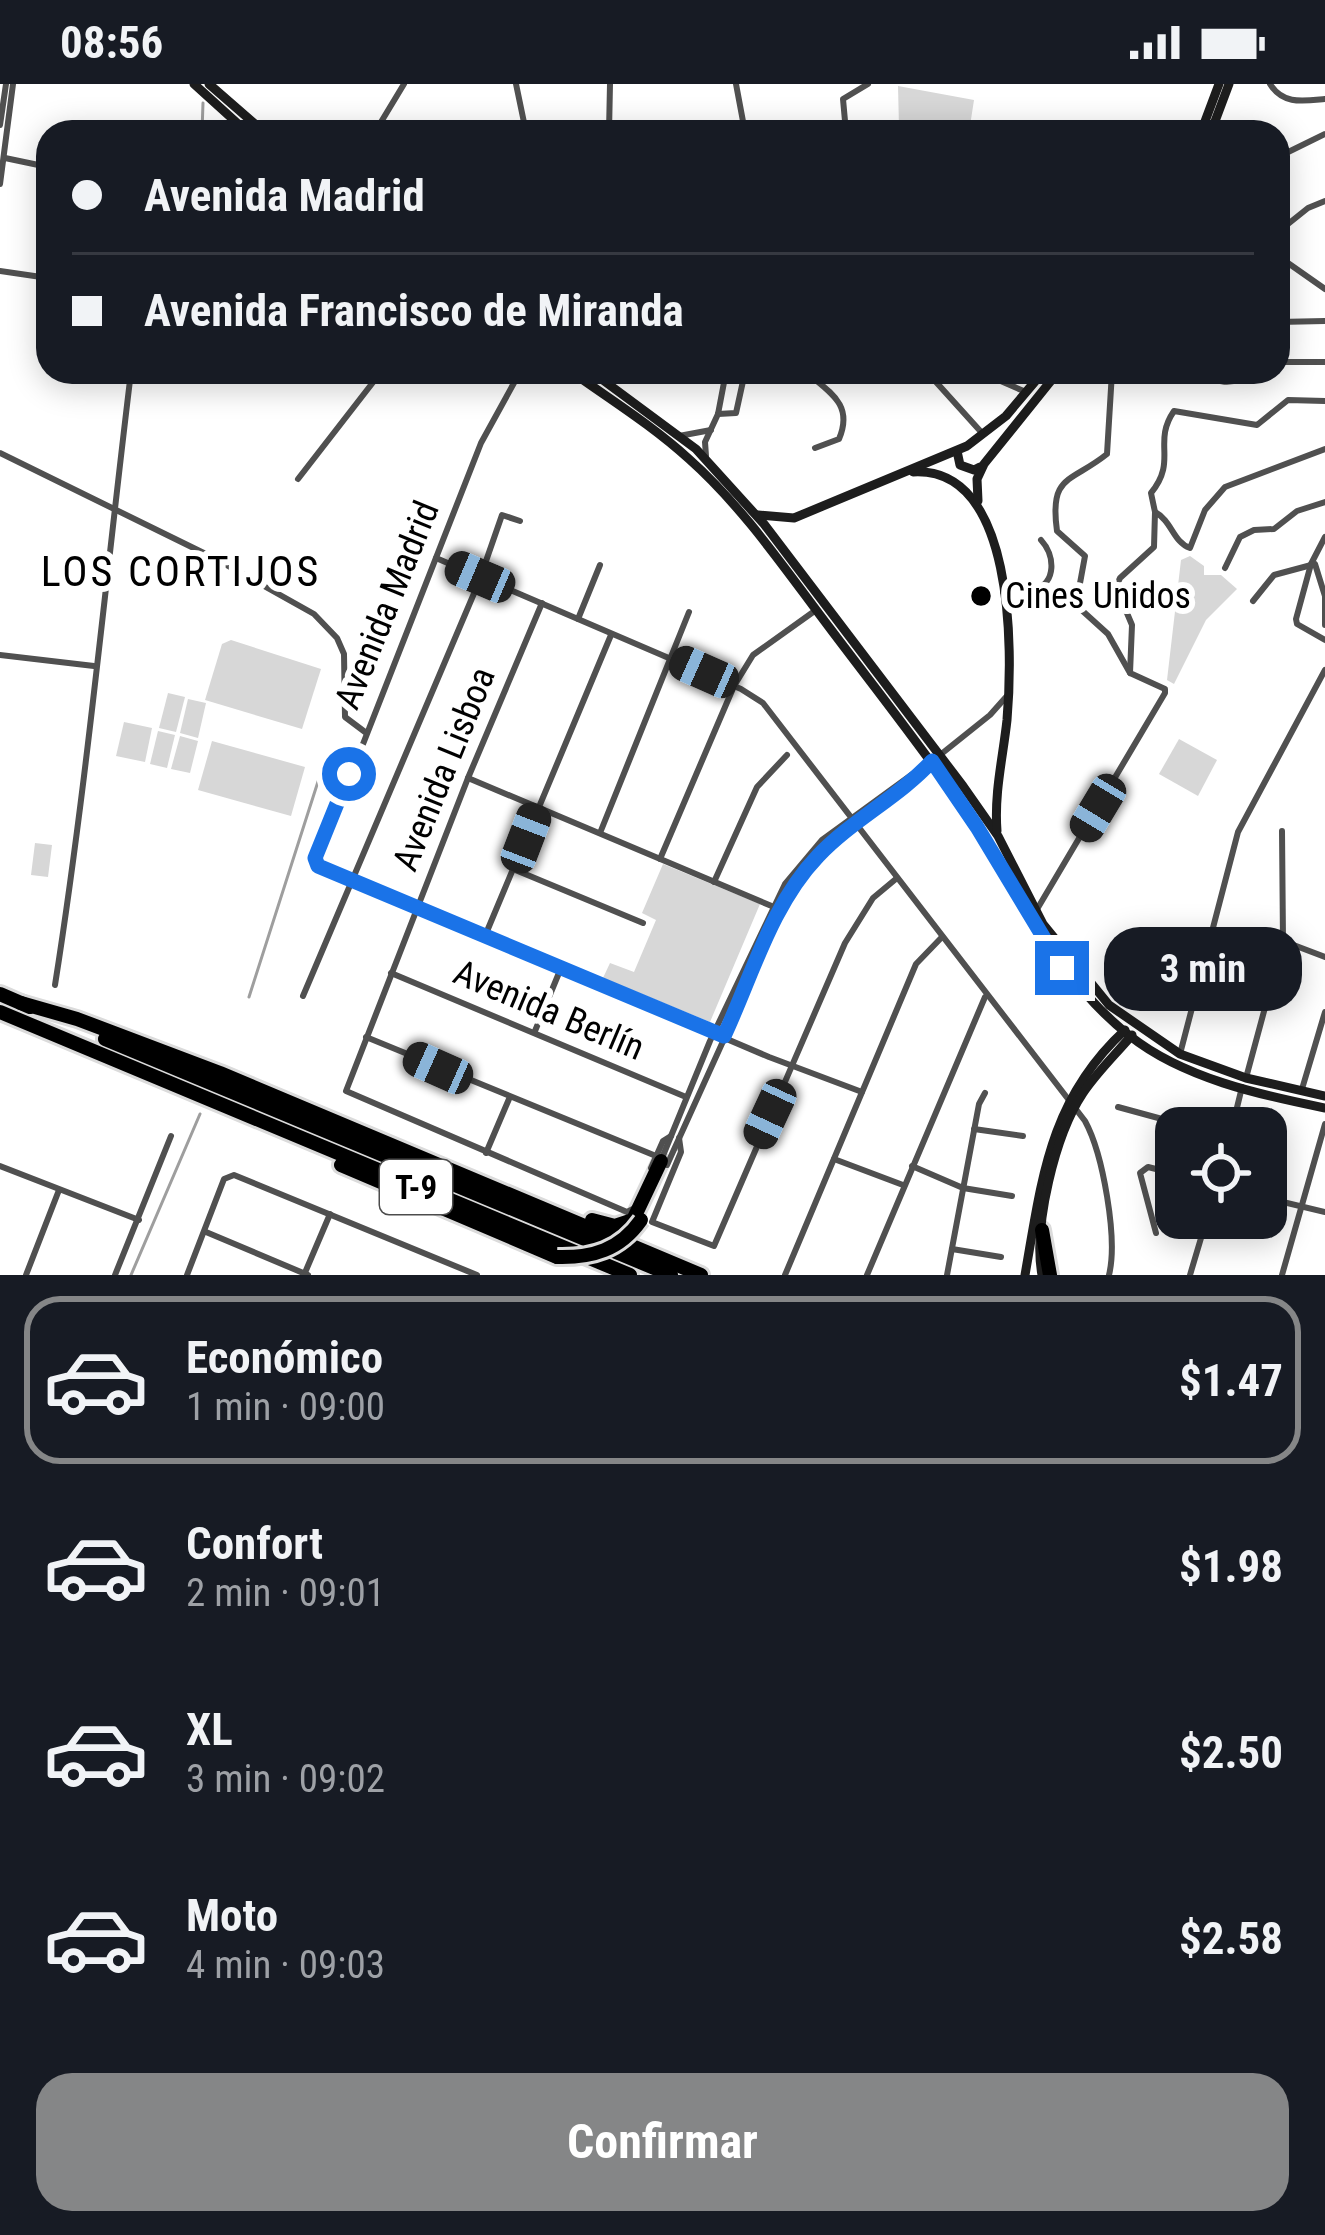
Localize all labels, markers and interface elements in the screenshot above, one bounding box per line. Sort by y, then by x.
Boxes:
text: 08:56 [60,16,163,69]
text: Avenida Madrid [144,169,425,222]
text: Avenida Francisco de Miranda [144,284,684,337]
street label: Avenida Madrid [326,495,448,715]
car [440,546,520,608]
district label: LOS CORTIJOS [41,547,321,596]
place label: Cines Unidos [1005,575,1191,617]
marker: Cines Unidos [968,583,994,609]
car [664,641,744,703]
street label: Avenida Lisboa [384,661,504,877]
route start [322,747,376,801]
car [1064,768,1132,848]
car [496,798,556,878]
callout: 3 min [1104,926,1302,1010]
route end [1035,941,1089,995]
text: 3 min [1160,946,1246,992]
street label: Avenida Berlín [448,951,650,1069]
car [398,1037,478,1099]
car [738,1074,802,1154]
map controls [1155,1107,1287,1239]
button: locate [1155,1107,1287,1239]
road number: T-9 [380,1160,452,1214]
icon: car [42,1326,150,1434]
text: Económico [186,1331,383,1384]
text: $1.47 [1179,1354,1283,1407]
text: 1 min · 09:00 [186,1384,385,1430]
icon: car [42,1512,150,1620]
text: Confort [186,1517,323,1570]
text: $1.98 [1179,1540,1283,1593]
text: 2 min · 09:01 [186,1570,385,1616]
icon: car [42,1698,150,1806]
text: XL [186,1703,233,1756]
text: $2.50 [1179,1726,1283,1779]
text: 3 min · 09:02 [186,1756,385,1802]
icon: car [42,1884,150,1992]
text: Moto [186,1889,278,1942]
text: $2.58 [1179,1912,1283,1965]
text: 4 min · 09:03 [186,1942,385,1988]
button: Confirmar [36,2073,1289,2211]

